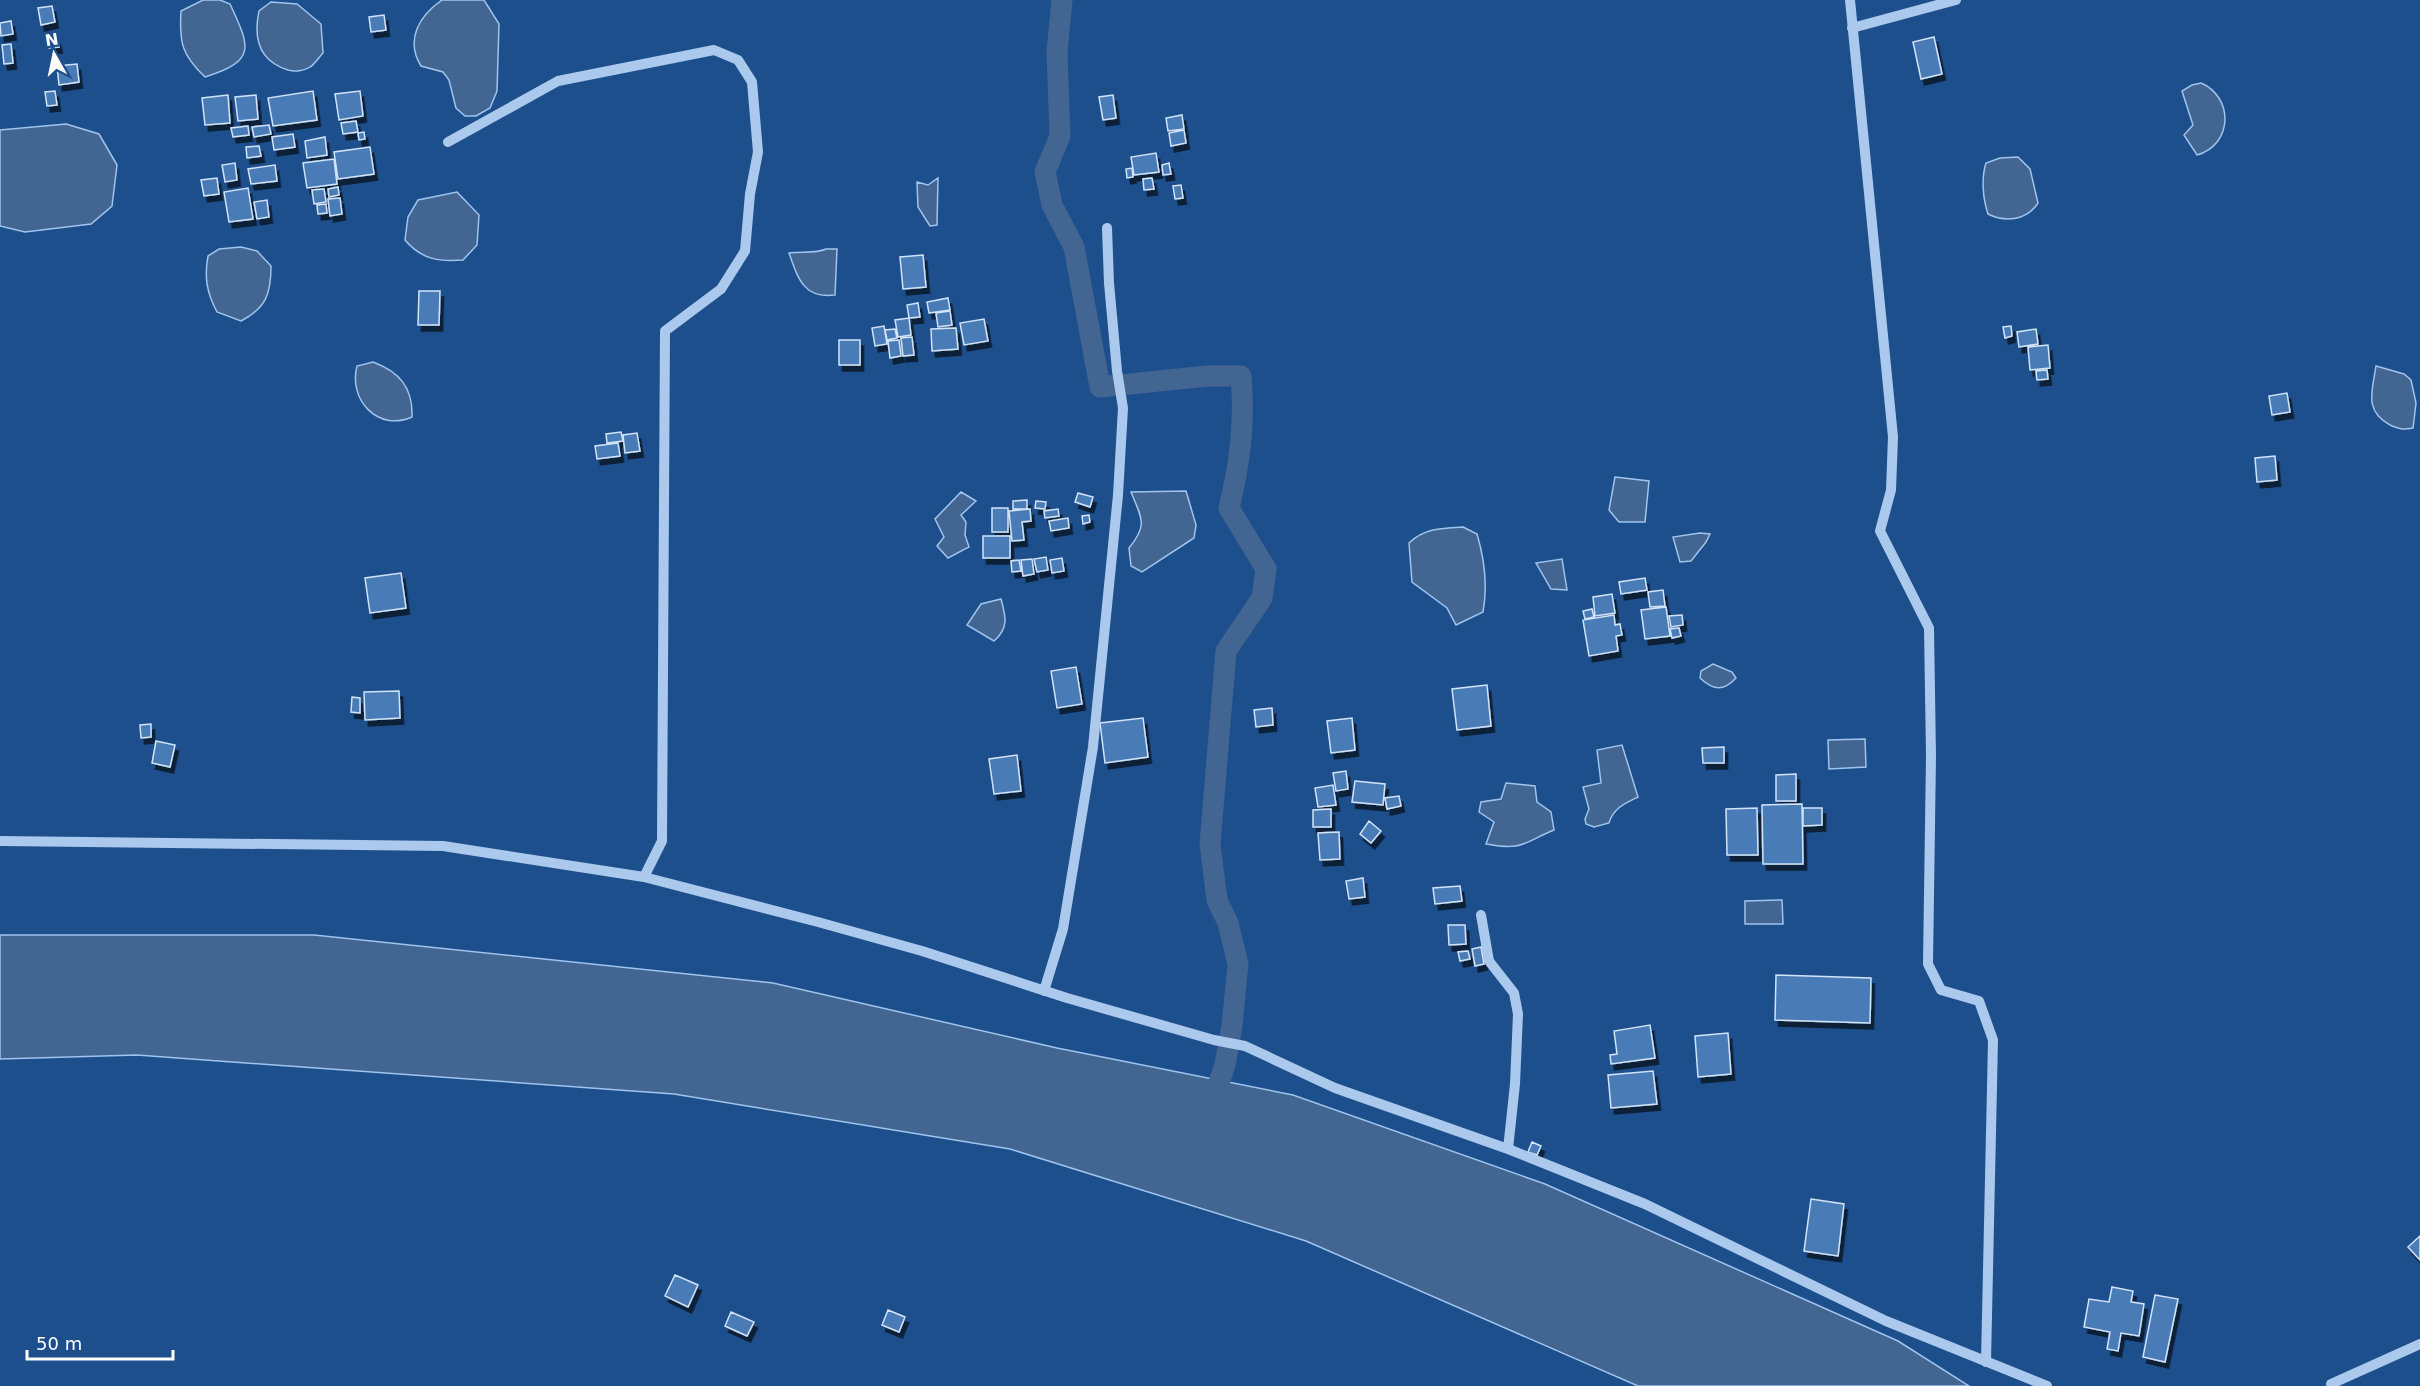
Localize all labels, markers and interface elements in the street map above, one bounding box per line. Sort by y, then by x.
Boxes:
north arrow [24,24,84,84]
text: N [44,29,60,50]
scale bar [27,1323,172,1361]
text: 50 m [36,1333,82,1354]

